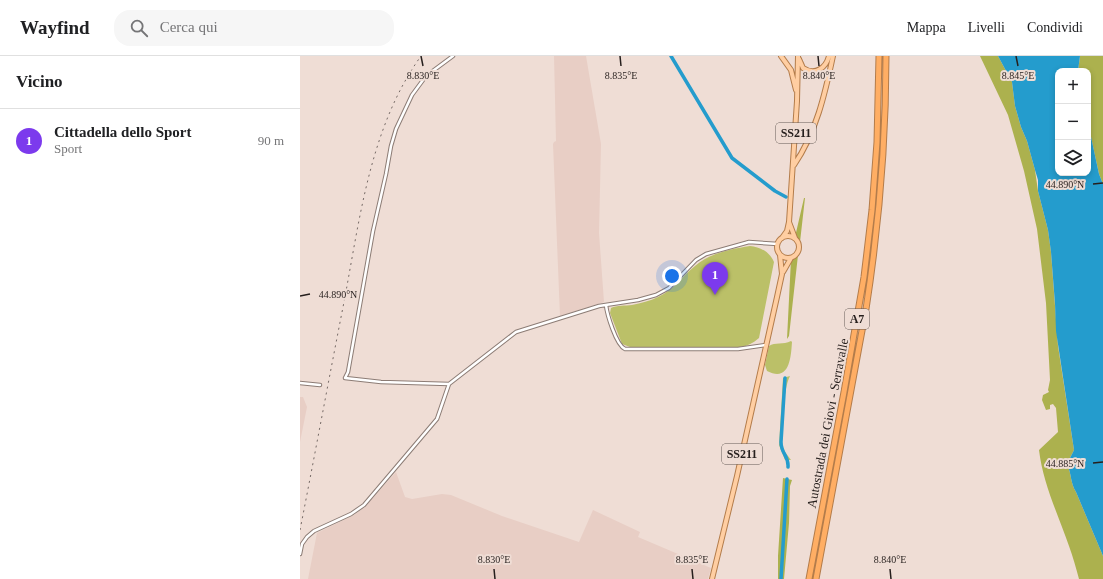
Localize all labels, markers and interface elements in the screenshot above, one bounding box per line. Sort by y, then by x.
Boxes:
search box [114,10,394,46]
text: Wayfind [20,17,90,38]
icon: search [128,17,150,39]
text: Cerca qui [160,19,218,35]
text: Mappa [907,20,946,35]
text: Livelli [968,20,1005,35]
text: Condividi [1027,20,1083,35]
map controls [1055,68,1091,176]
button: + [1055,68,1091,104]
text: 8.830°E [407,70,439,81]
text: 8.835°E [605,70,637,81]
text: 8.840°E [803,70,835,81]
text: 8.845°E [1002,70,1034,81]
text: Vicino [16,72,63,91]
button: − [1055,104,1091,140]
road number: SS211 [776,123,816,143]
text: Cittadella dello Sport [54,124,192,140]
text: 1 [26,133,32,148]
text: 90 m [258,133,284,148]
button: layers [1055,140,1091,176]
text: Sport [54,141,82,156]
text: 44.890°N [1046,179,1084,190]
pin: 1 [702,262,728,295]
your location [662,266,682,286]
text: 44.890°N [319,289,357,300]
road number: A7 [845,309,869,329]
street label: Autostrada dei Giovi - Serravalle [804,337,851,509]
road number: SS211 [722,444,762,464]
text: 44.885°N [1046,458,1084,469]
text: 8.830°E [478,554,510,565]
text: 8.835°E [676,554,708,565]
text: 8.840°E [874,554,906,565]

